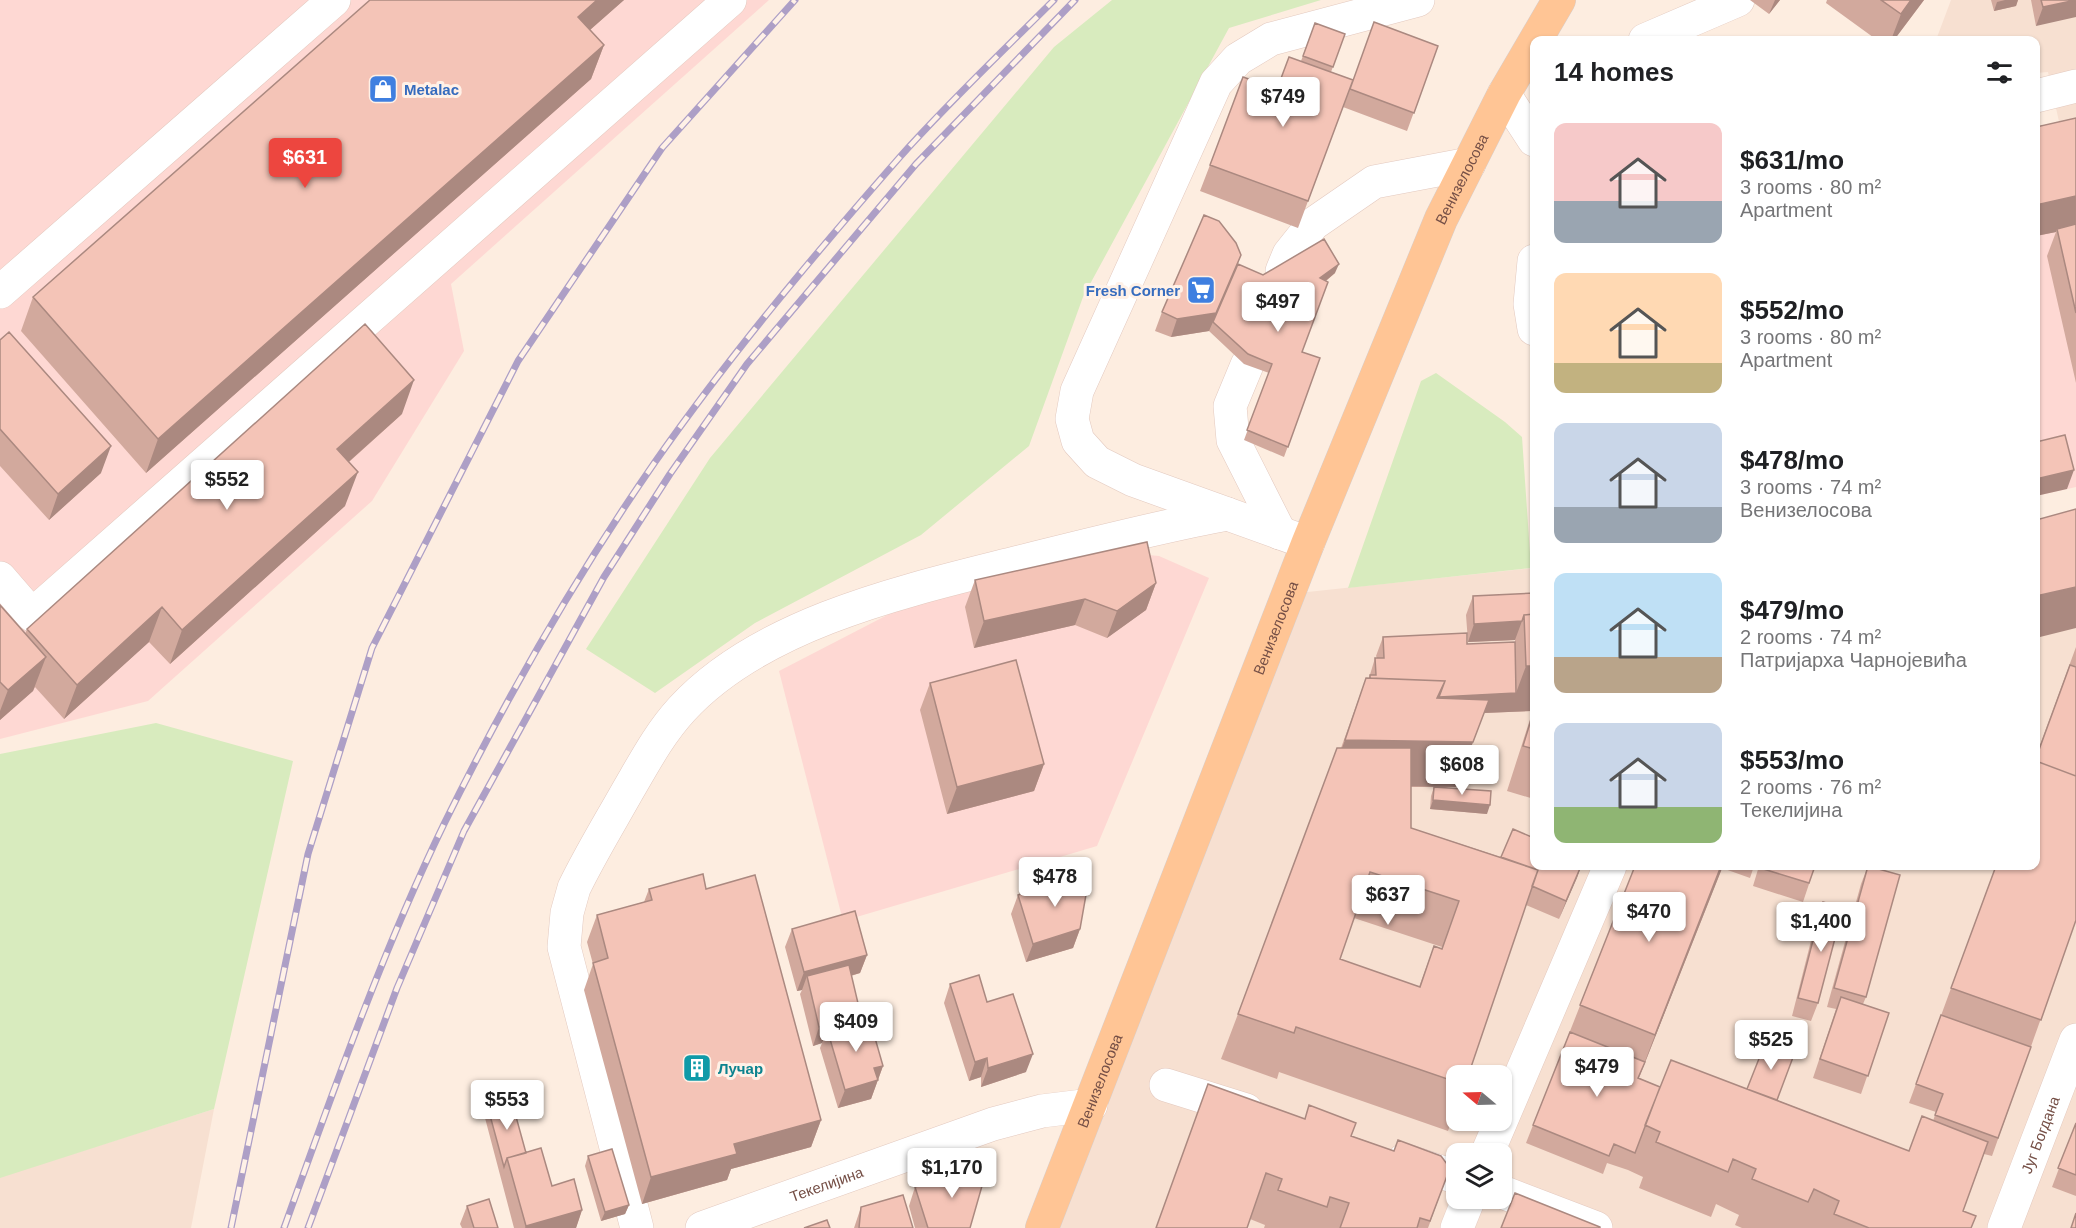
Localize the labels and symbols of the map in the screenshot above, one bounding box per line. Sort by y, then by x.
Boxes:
shop icon: Metalac [367,73,399,105]
pin: $749 [1247,77,1319,128]
place label: Metalac [404,81,459,98]
street label: Венизелосова [1431,130,1491,227]
pin: $631 [269,138,341,189]
supermarket icon: Fresh Corner [1185,274,1217,306]
place label: Fresh Corner [1086,282,1180,299]
pin: $497 [1242,282,1314,333]
pin: $552 [191,460,263,511]
street label: Венизелосова [1249,578,1301,677]
pin: $608 [1426,745,1498,796]
pin: $478 [1019,857,1091,908]
pin: $637 [1352,875,1424,926]
pin: $470 [1613,892,1685,943]
pin: $1,400 [1772,902,1870,953]
pin: $409 [820,1002,892,1053]
pin: $525 [1735,1020,1807,1071]
street label: Венизелосова [1073,1031,1125,1130]
pin: $479 [1561,1047,1633,1098]
building icon: Лучар [681,1052,713,1084]
place label: Лучар [718,1060,763,1077]
north arrow [1446,1065,1512,1131]
pin: $553 [471,1080,543,1131]
street label: Југ Богдана [2017,1093,2062,1176]
pin: $1,170 [903,1148,1001,1199]
street label: Текелијина [787,1162,866,1205]

